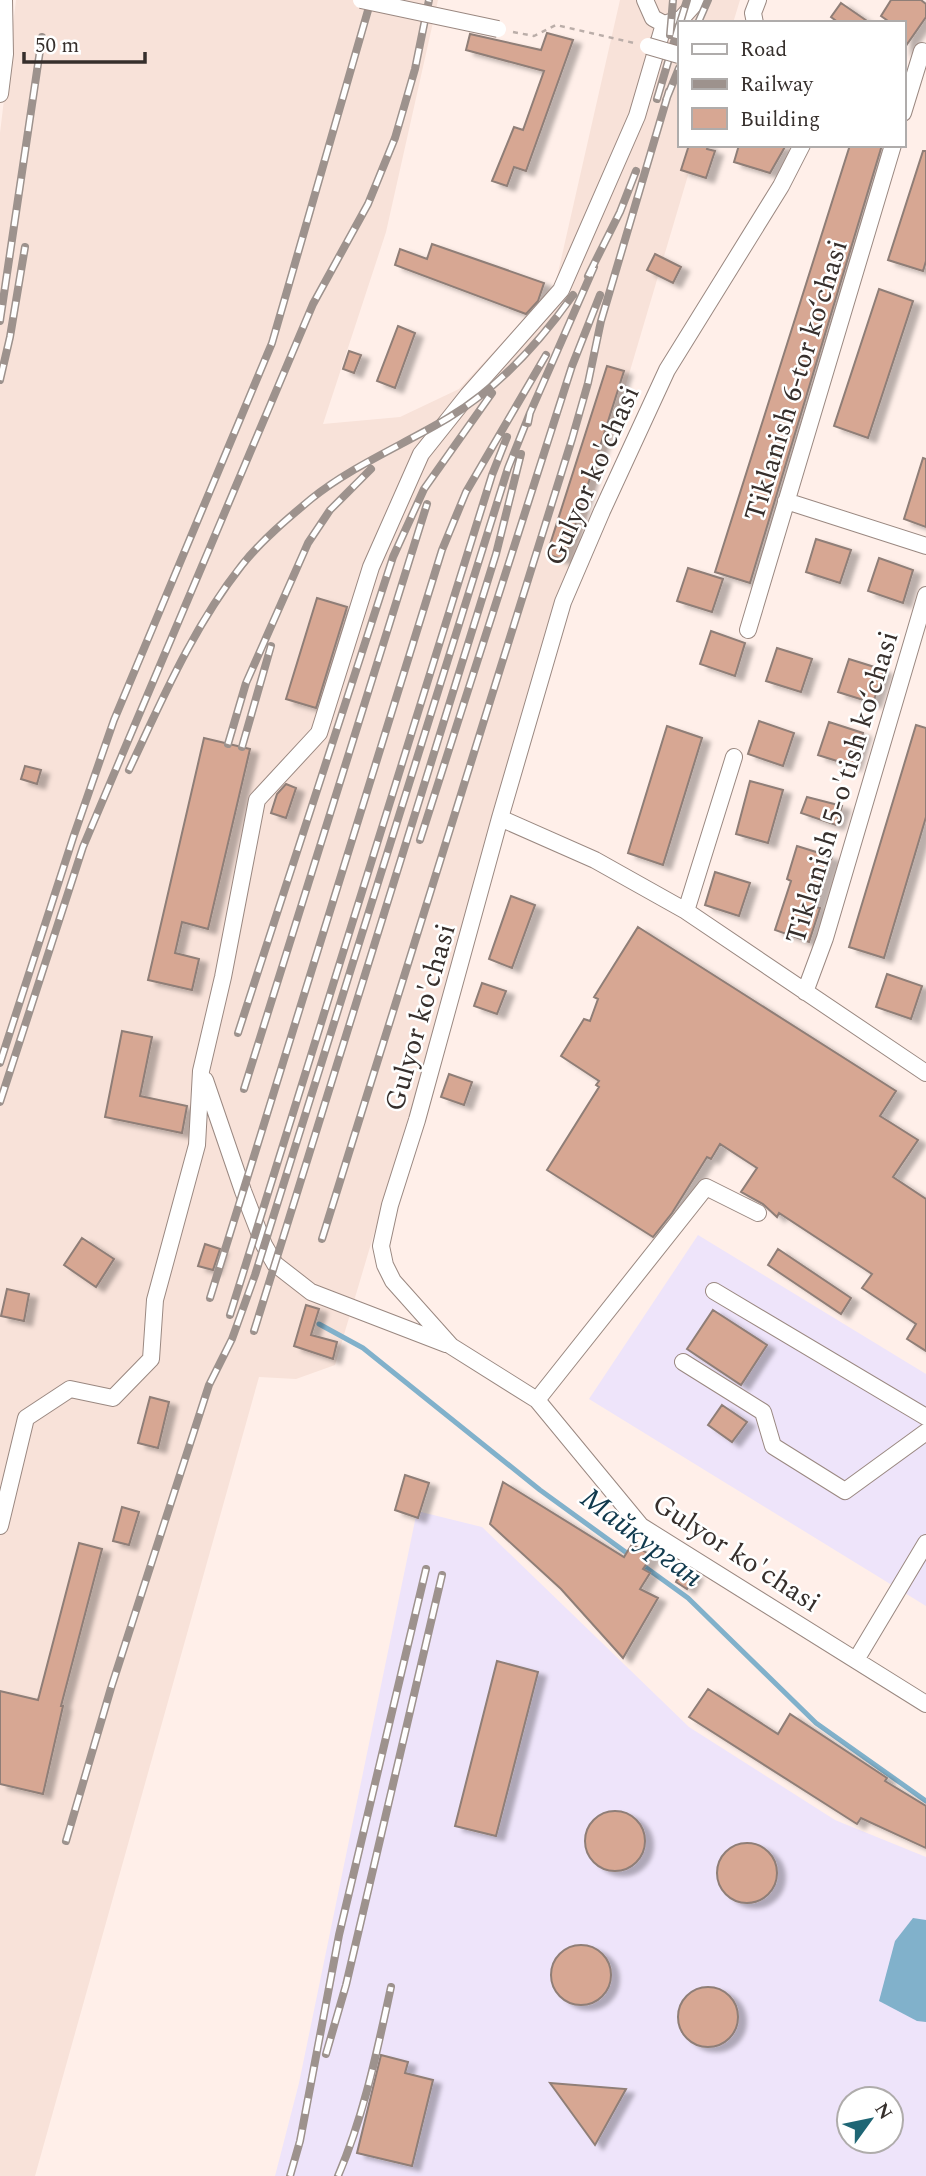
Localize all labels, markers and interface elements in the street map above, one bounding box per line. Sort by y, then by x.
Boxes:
scale bar [24,21,145,65]
legend [678,21,905,147]
text: 50 m [35,30,79,62]
text: Road [740,34,787,66]
text: Railway [740,69,814,101]
text: Building [740,104,820,136]
street label: Tiklanish 6-tor ko‘chasi [733,234,860,526]
street label: Gulyor ko'chasi [533,379,651,573]
street label: Tiklanish 5-o'tish ko‘chasi [774,625,911,949]
street label: Gulyor ko'chasi [373,919,468,1116]
water label: Майкурган [570,1476,713,1600]
street label: Gulyor ko'chasi [643,1483,829,1624]
north arrow [835,2085,905,2155]
text: N [867,2097,899,2126]

